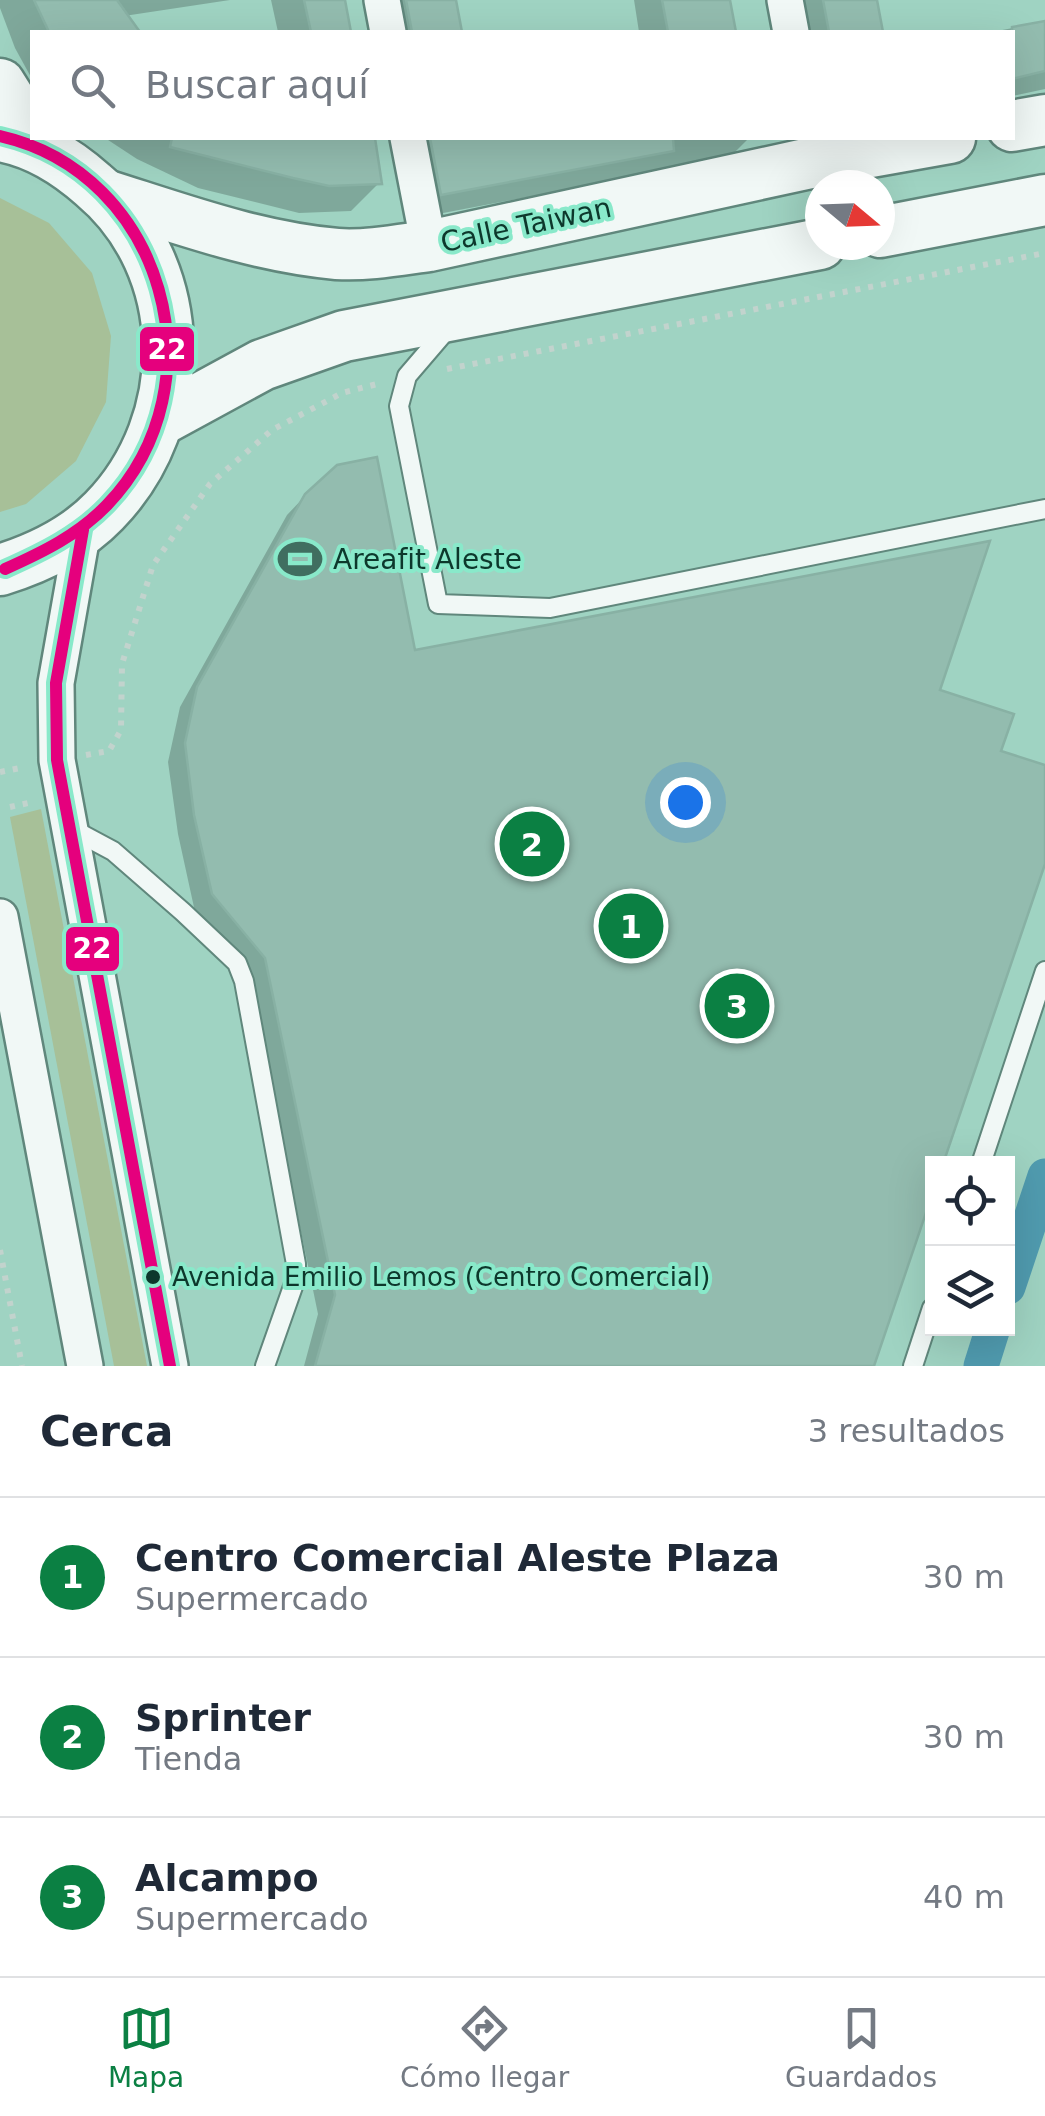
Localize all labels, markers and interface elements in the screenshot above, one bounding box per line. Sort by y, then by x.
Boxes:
search box [30,30,1015,140]
icon: search [65,58,120,113]
text: Buscar aquí [145,63,369,107]
north arrow [805,170,895,260]
street label: Calle Taiwan [438,191,614,259]
line badge: 22 [138,325,196,373]
text: 22 [148,333,186,366]
sports icon: Areafit Aleste [276,535,324,583]
place label: Areafit Aleste [333,543,522,576]
your location [660,777,711,828]
pin: 2 [500,806,564,882]
pin: 1 [598,888,664,964]
line badge: 22 [64,925,121,973]
text: 22 [73,932,111,965]
pin: 3 [704,968,770,1044]
map controls [925,1156,1015,1336]
button: locate [925,1156,1015,1246]
button: layers [925,1246,1015,1336]
place label: Avenida Emilio Lemos (Centro Comercial) [172,1262,710,1292]
marker: Avenida Emilio Lemos (Centro Comercial) [143,1267,163,1287]
text: Cerca [40,1407,173,1456]
text: 3 resultados [808,1412,1005,1450]
text: Centro Comercial Aleste Plaza [135,1536,780,1580]
text: 1 [61,1558,84,1596]
text: 30 m [923,1558,1005,1596]
text: Supermercado [135,1580,369,1618]
text: Sprinter [135,1696,311,1740]
text: 2 [61,1718,84,1756]
text: 30 m [923,1718,1005,1756]
text: Tienda [135,1740,242,1778]
text: Alcampo [135,1856,319,1900]
text: 3 [61,1878,84,1916]
text: 40 m [923,1878,1005,1916]
text: Supermercado [135,1900,369,1938]
tab: Mapa [108,2001,184,2094]
tab: Cómo llegar [400,2001,569,2094]
tab: Guardados [785,2001,937,2094]

